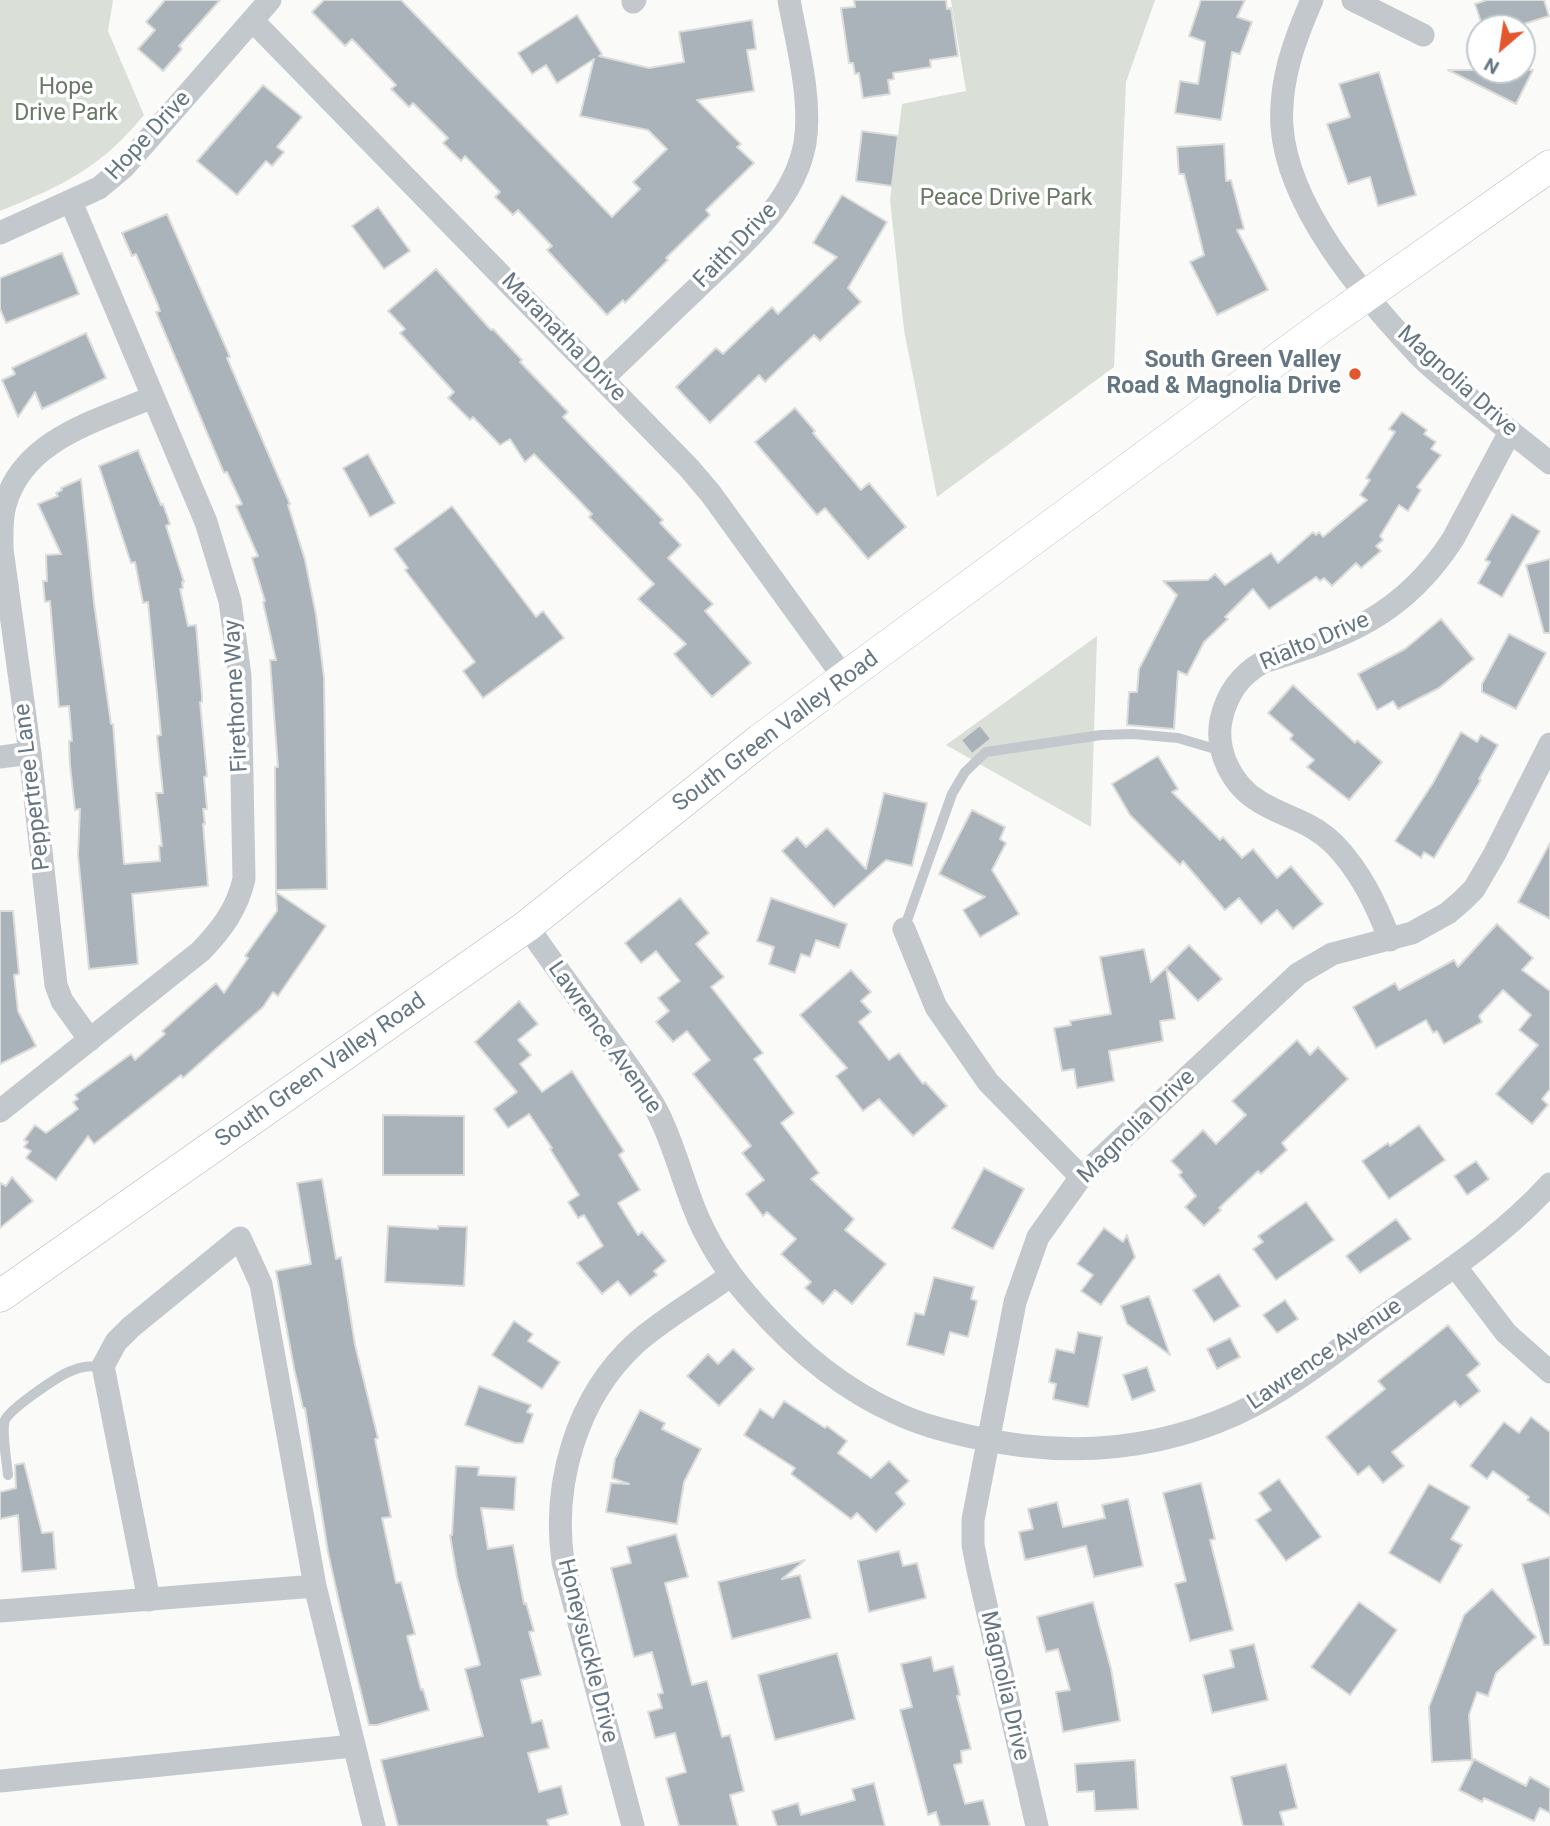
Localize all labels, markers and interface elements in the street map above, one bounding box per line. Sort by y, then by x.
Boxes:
north arrow [1466,14,1536,84]
text: N [1480,53,1503,79]
park label: Hope Drive Park [14,74,118,128]
street label: Hope Drive [101,86,197,186]
park label: Peace Drive Park [920,185,1092,213]
street label: Faith Drive [689,198,783,294]
street label: Maranatha Drive [495,268,631,408]
street label: Magnolia Drive [1391,321,1523,443]
place label: South Green Valley Road & Magnolia Drive [1106,347,1341,401]
marker: South Green Valley Road & Magnolia Drive [1347,366,1363,382]
street label: Rialto Drive [1256,607,1374,677]
street label: Firethorne Way [219,619,255,773]
street label: South Green Valley Road [668,646,884,818]
street label: Peppertree Lane [9,702,57,872]
street label: Lawrence Avenue [541,956,667,1120]
street label: South Green Valley Road [210,988,432,1154]
street label: Magnolia Drive [1073,1064,1201,1190]
street label: Lawrence Avenue [1243,1293,1407,1417]
street label: Honeysuckle Drive [551,1556,623,1746]
street label: Magnolia Drive [973,1609,1035,1763]

